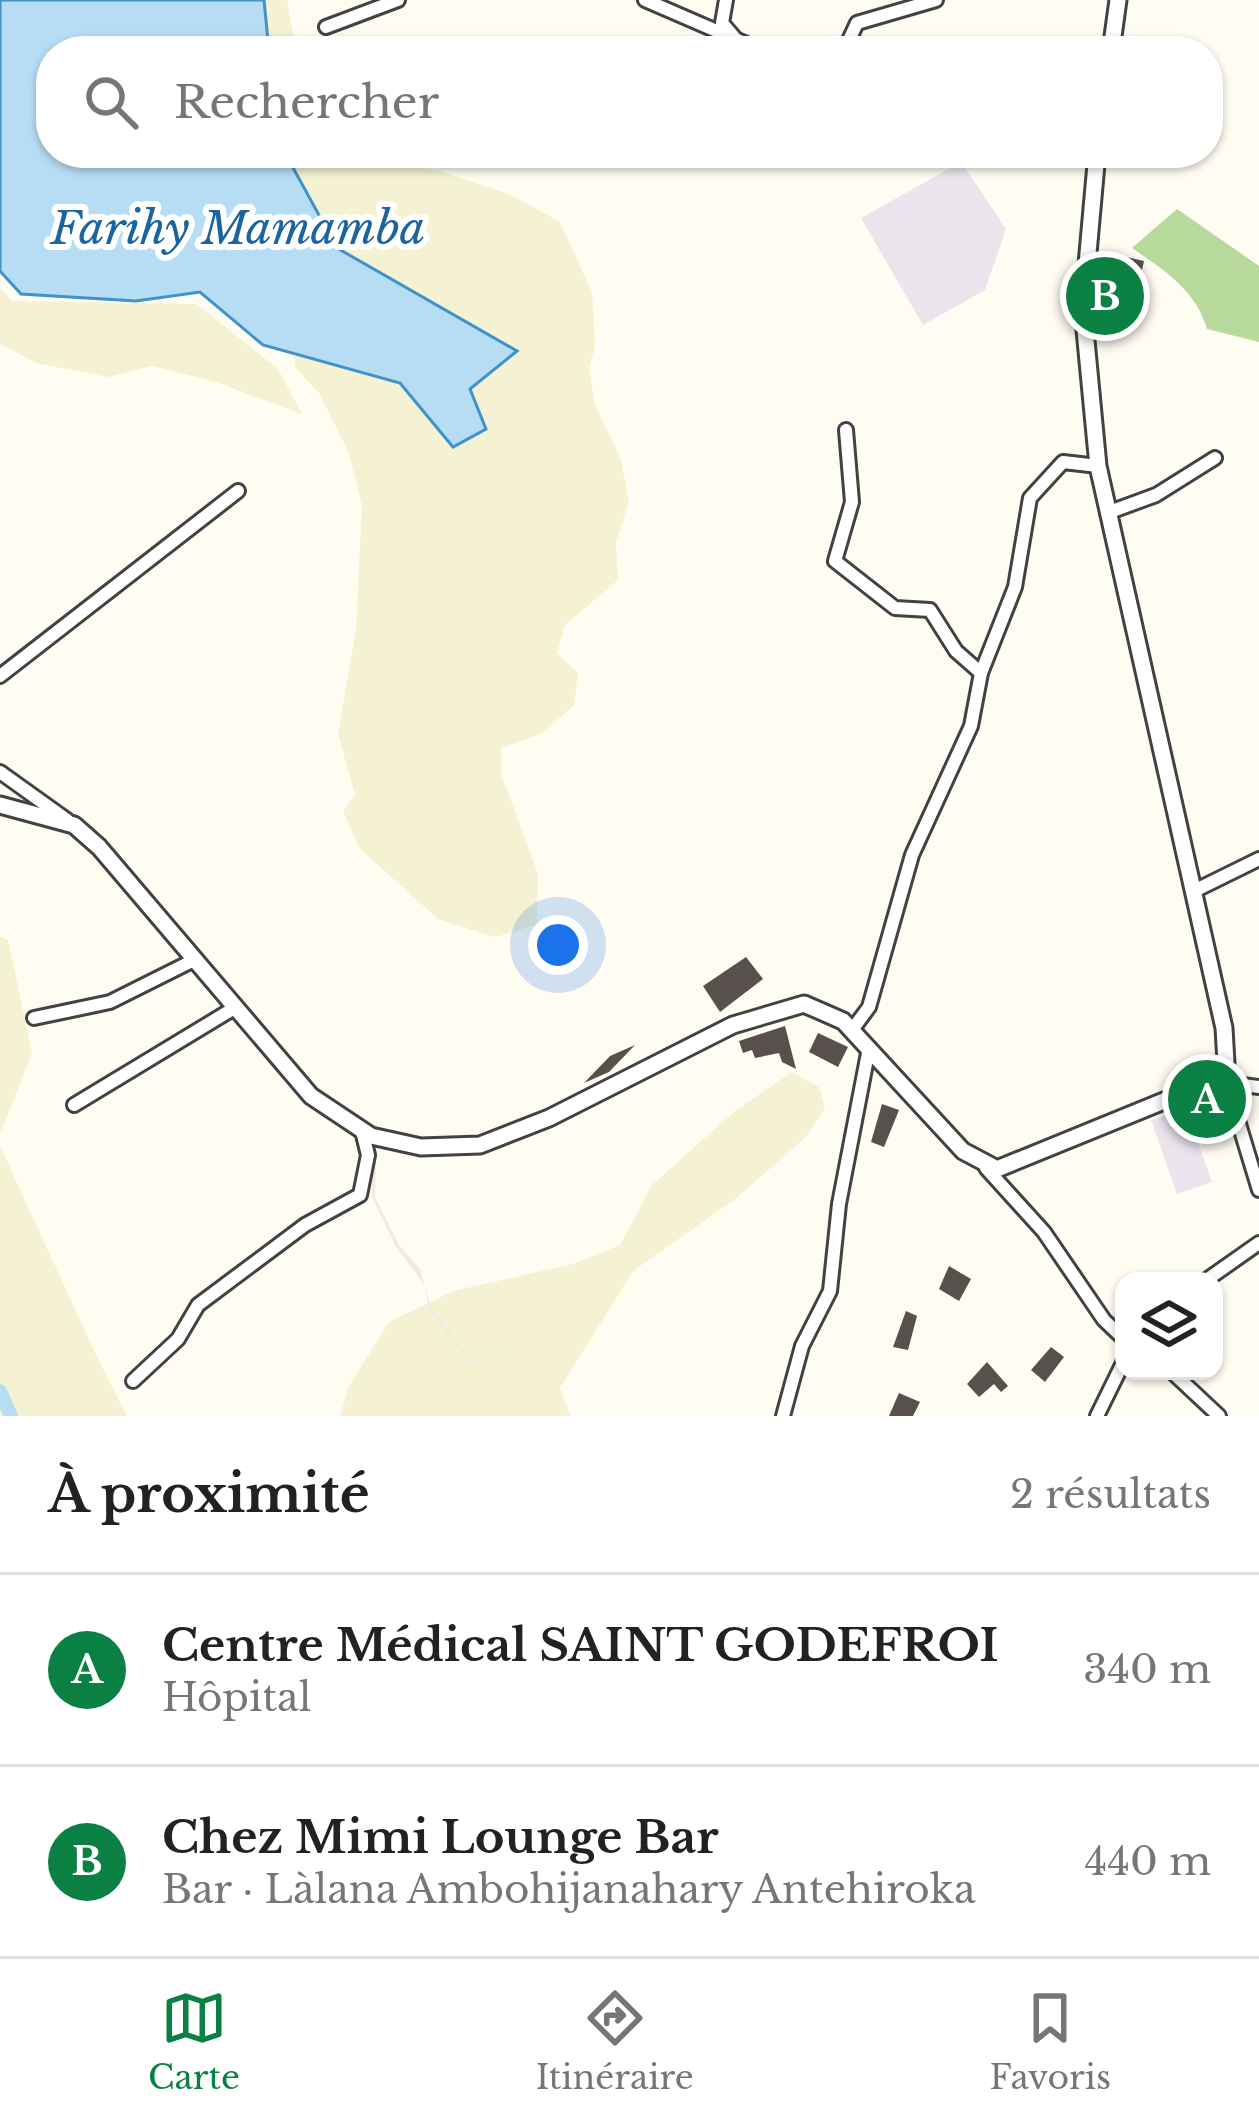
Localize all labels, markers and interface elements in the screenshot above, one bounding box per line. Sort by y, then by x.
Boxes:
search box [36,36,1223,168]
icon: search [78,69,144,135]
text: Rechercher [174,74,439,130]
water label: Farihy Mamamba [49,200,425,256]
pin: B [1066,251,1144,341]
your location [528,915,588,975]
pin: A [1168,1054,1246,1144]
map controls [1115,1272,1223,1380]
button: layers [1115,1272,1223,1380]
text: À proximité [48,1463,370,1526]
text: 2 résultats [1010,1470,1211,1519]
text: Centre Médical SAINT GODEFROI [162,1617,999,1673]
text: A [71,1645,103,1694]
text: 340 m [1083,1645,1211,1694]
text: Hôpital [162,1673,311,1722]
text: Chez Mimi Lounge Bar [162,1809,719,1865]
text: B [71,1837,103,1886]
text: 440 m [1084,1837,1211,1886]
text: Bar · Làlana Ambohijanahary Antehiroka [162,1865,976,1914]
tab: Carte [148,1985,240,2098]
tab: Itinéraire [536,1985,694,2098]
tab: Favoris [990,1985,1111,2098]

